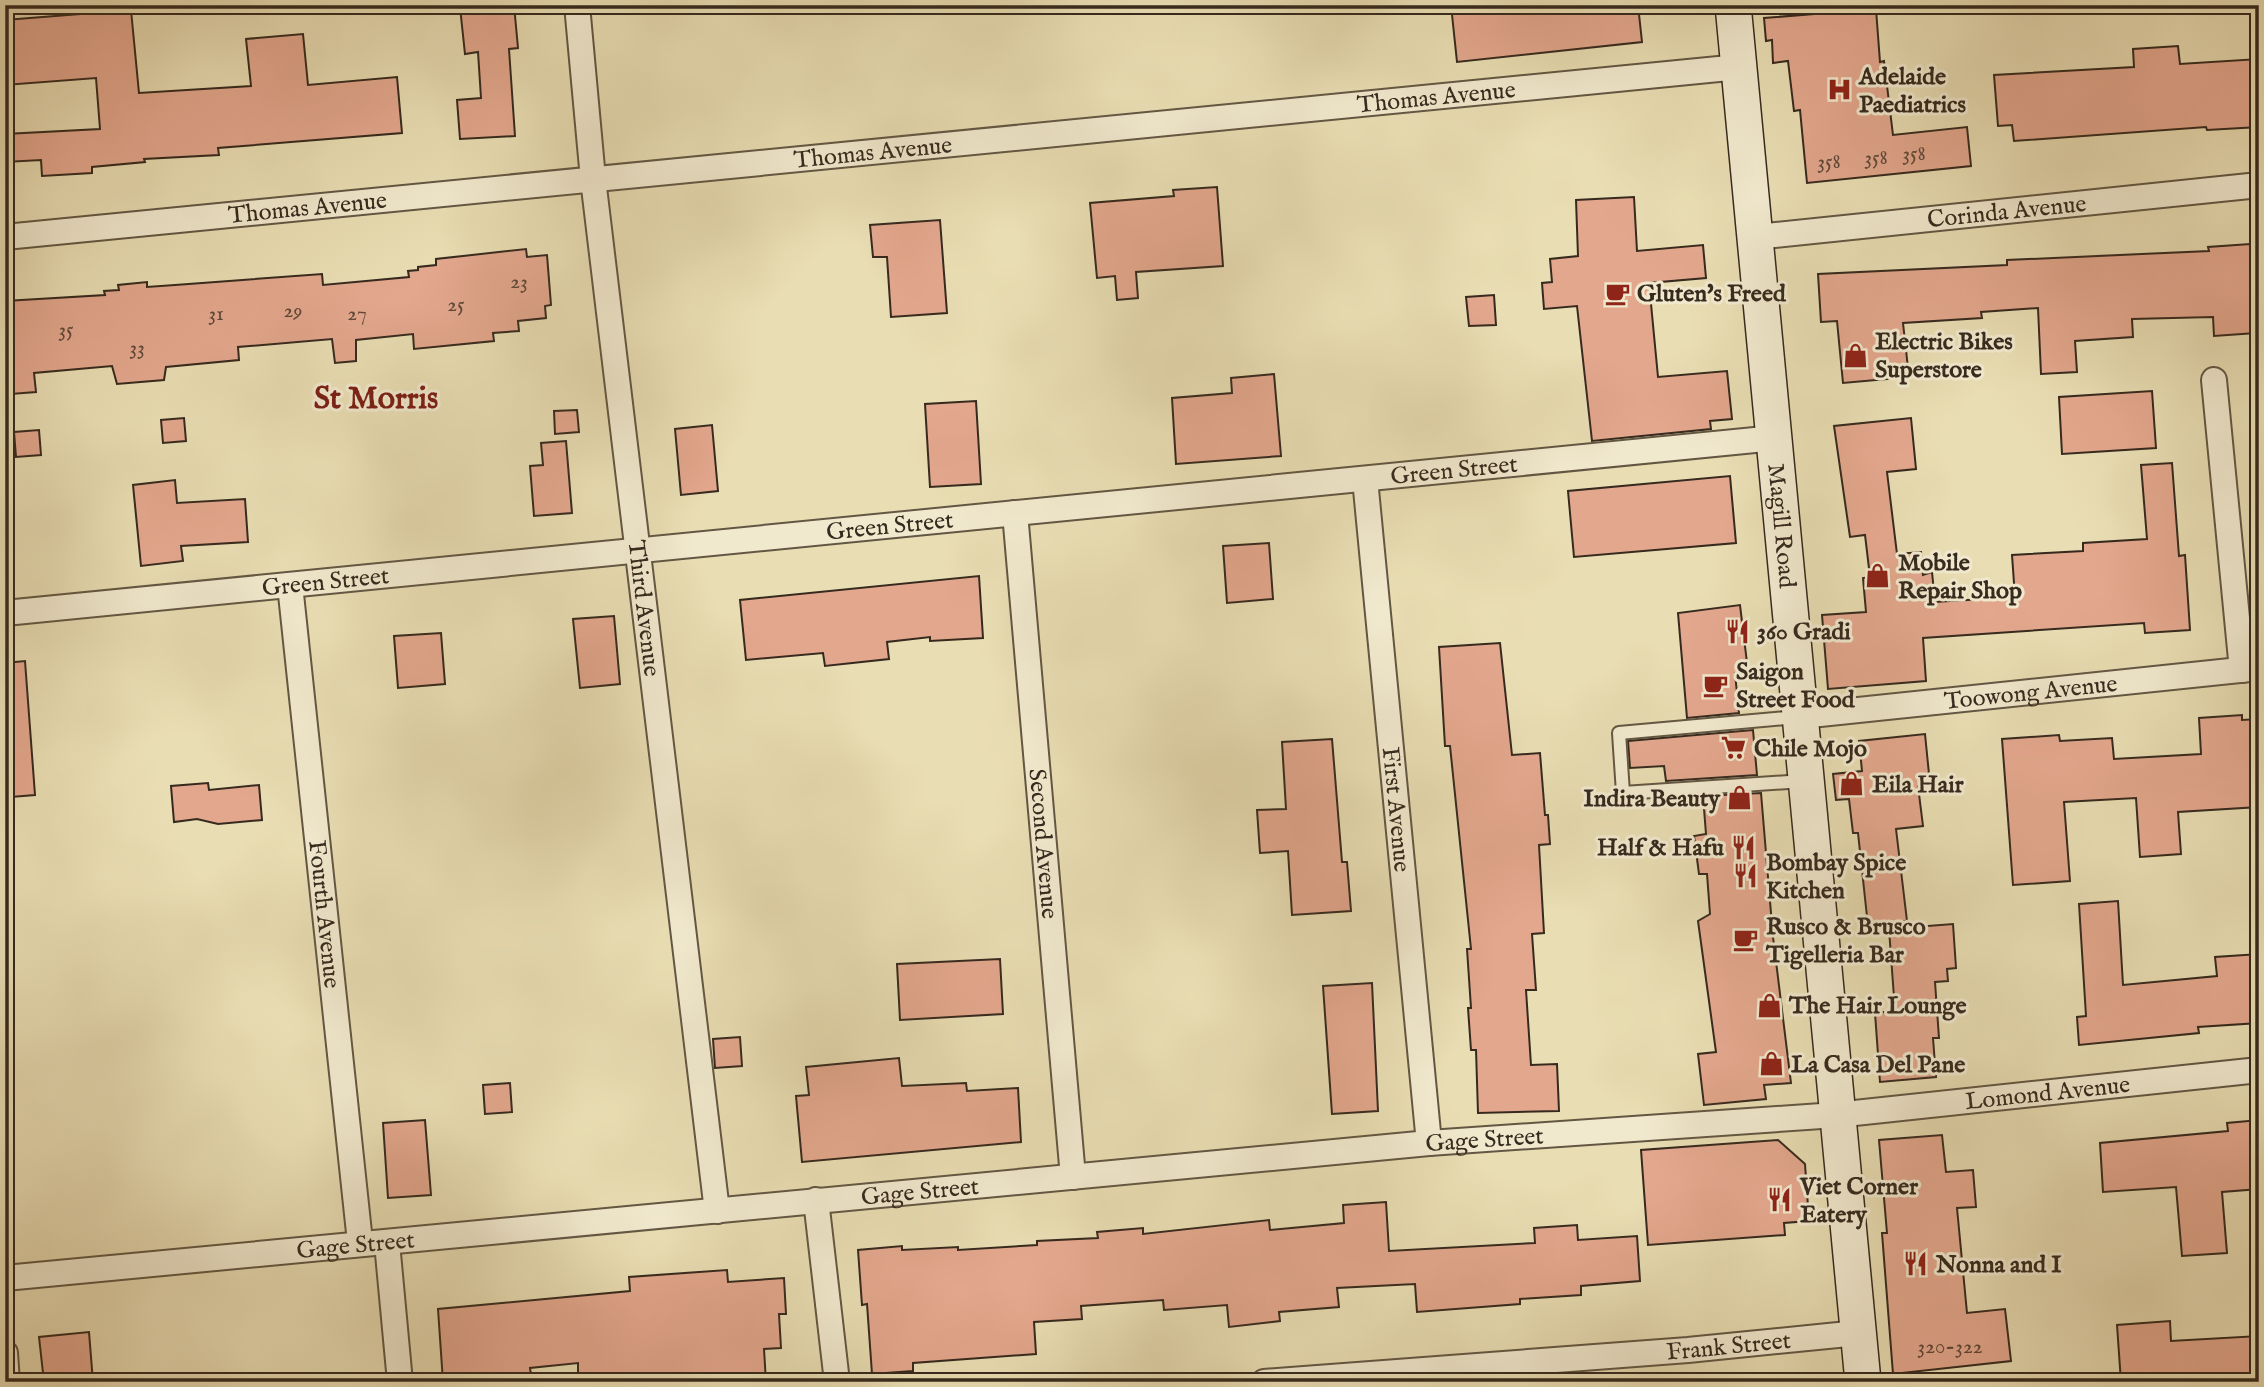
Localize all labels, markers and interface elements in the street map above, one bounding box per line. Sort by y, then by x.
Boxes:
place label: Adelaide Paediatrics [1858,62,1966,121]
street label: Thomas Avenue [1356,75,1517,121]
hospital icon: Adelaide Paediatrics [1825,76,1853,104]
street label: Thomas Avenue [792,130,954,177]
house number: 358 [1902,141,1926,168]
house number: 358 [1864,145,1888,172]
house number: 358 [1817,149,1841,176]
street label: Thomas Avenue [227,186,388,232]
street label: Corinda Avenue [1926,189,2088,236]
house number: 23 [510,269,528,296]
cafe icon: Gluten's Freed [1603,279,1631,307]
place label: Gluten's Freed [1637,279,1787,310]
house number: 25 [447,292,465,319]
house number: 29 [283,298,303,325]
house number: 31 [208,301,224,328]
house number: 27 [347,301,367,328]
house number: 35 [58,317,74,344]
place label: Electric Bikes Superstore [1875,327,2013,386]
house number: 33 [129,335,145,362]
shop icon: Electric Bikes Superstore [1841,341,1869,369]
district label: St Morris [314,379,438,420]
street label: Green Street [1389,450,1519,493]
street label: Magill Road [1759,462,1802,590]
street label: Green Street [825,505,955,549]
street label: Third Avenue [620,538,667,678]
place label: Mobile Repair Shop [1898,548,2022,607]
street label: Green Street [261,561,391,605]
shop icon: Mobile Repair Shop [1864,562,1892,590]
restaurant icon: 360 Gradi [1723,617,1751,645]
place label: 360 Gradi [1757,617,1851,648]
place label: Saigon Street Food [1736,657,1856,716]
street label: Toowong Avenue [1943,669,2119,718]
cafe icon: Saigon Street Food [1702,671,1730,699]
supermarket icon: Chile Mojo [1720,734,1748,762]
place label: Chile Mojo [1754,734,1867,765]
street label: First Avenue [1374,746,1417,874]
street label: Second Avenue [1020,767,1064,920]
shop icon: Eila Hair [1838,770,1866,798]
place label: Eila Hair [1872,770,1964,801]
place label: Indira Beauty [1583,784,1721,815]
shop icon: Indira Beauty [1726,784,1754,812]
place label: Half & Hafu [1597,833,1725,864]
restaurant icon: Half & Hafu [1730,833,1758,861]
street label: Fourth Avenue [300,839,347,990]
place label: Bombay Spice Kitchen [1766,848,1906,907]
restaurant icon: Bombay Spice Kitchen [1732,862,1760,890]
place label: Rusco & Brusco Tigelleria Bar [1765,912,1926,971]
cafe icon: Rusco & Brusco Tigelleria Bar [1732,926,1760,954]
shop icon: The Hair Lounge [1755,991,1783,1019]
place label: The Hair Lounge [1788,991,1966,1022]
shop icon: La Casa Del Pane [1757,1050,1785,1078]
place label: La Casa Del Pane [1791,1050,1965,1081]
street label: Lomond Avenue [1964,1070,2132,1118]
street label: Gage Street [1424,1121,1545,1160]
street label: Gage Street [860,1172,980,1214]
place label: Viet Corner Eatery [1799,1172,1918,1231]
restaurant icon: Viet Corner Eatery [1766,1186,1794,1214]
street label: Gage Street [295,1225,416,1267]
restaurant icon: Nonna and I [1902,1250,1930,1278]
place label: Nonna and I [1935,1250,2062,1281]
street label: Frank Street [1665,1326,1792,1369]
house number: 320-322 [1917,1334,1983,1361]

